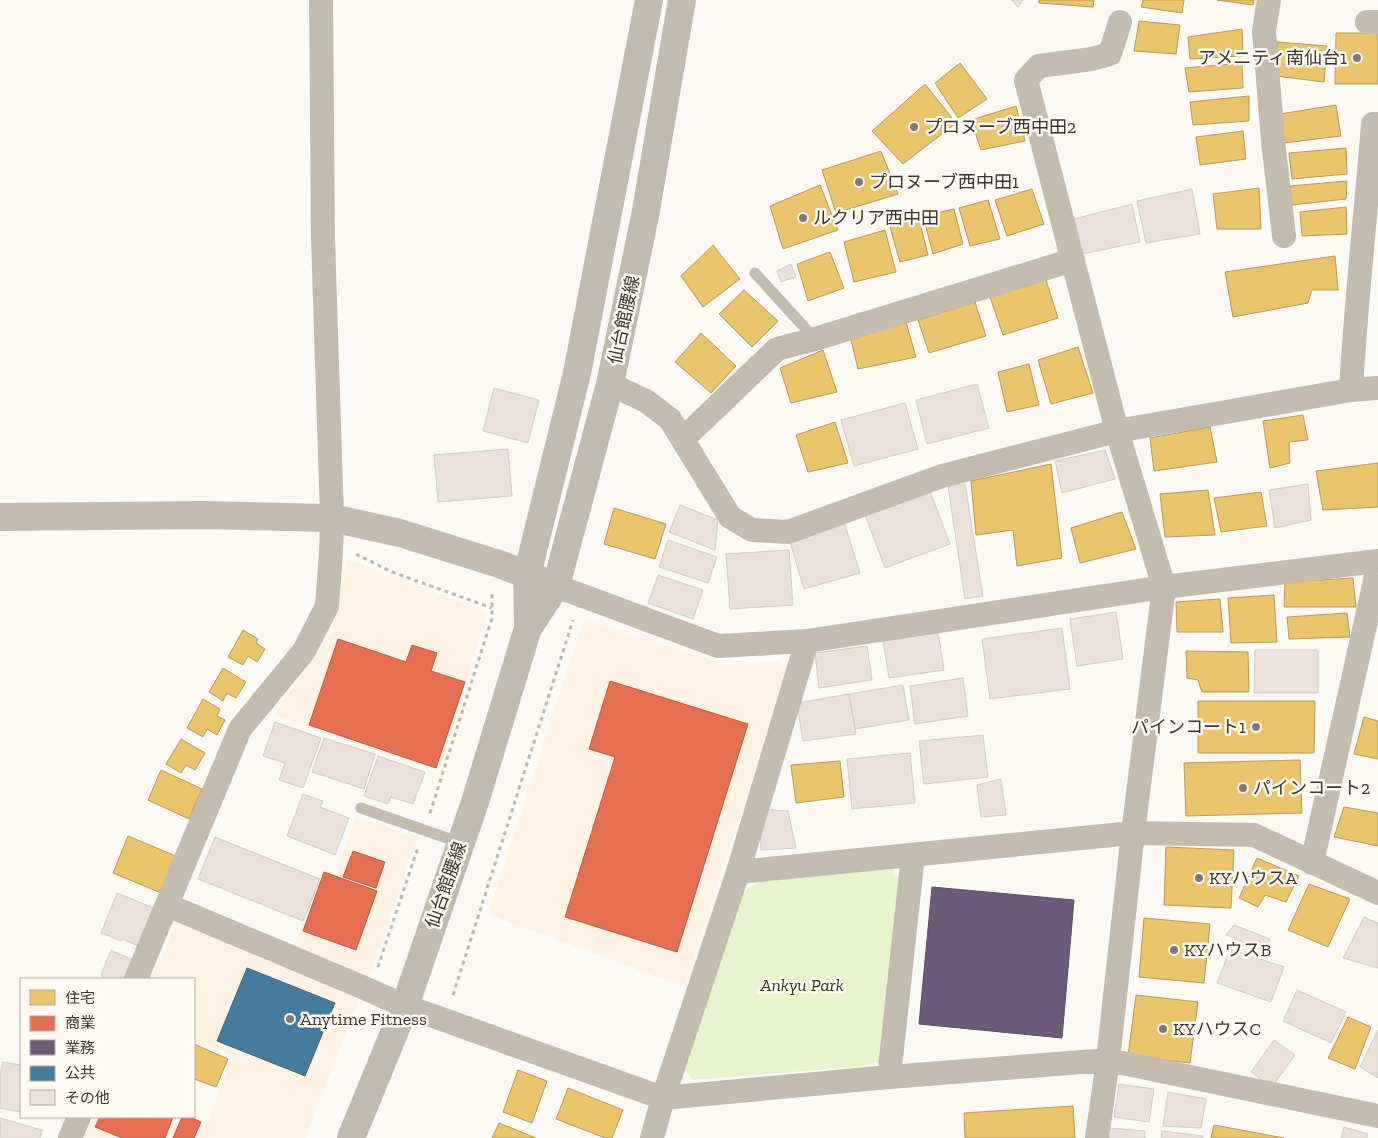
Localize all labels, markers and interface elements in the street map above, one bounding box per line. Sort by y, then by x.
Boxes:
place label: アメニティ南仙台1 [1198,47,1347,69]
marker: アメニティ南仙台1 [1351,52,1363,64]
place label: プロヌーブ西中田2 [924,116,1076,138]
marker: プロヌーブ西中田2 [908,121,920,133]
place label: プロヌーブ西中田1 [869,171,1019,193]
marker: プロヌーブ西中田1 [853,176,865,188]
place label: ルクリア西中田 [813,207,939,229]
marker: ルクリア西中田 [797,212,809,224]
street label: 仙台館腰線 [604,274,644,366]
place label: パインコート1 [1131,716,1246,738]
marker: パインコート1 [1250,721,1262,733]
place label: パインコート2 [1253,777,1370,799]
marker: パインコート2 [1237,782,1249,794]
street label: 仙台館腰線 [421,839,471,931]
place label: KYハウスA [1209,867,1298,889]
marker: KYハウスA [1193,872,1205,884]
place label: KYハウスB [1184,939,1272,961]
marker: KYハウスB [1168,944,1180,956]
park label: Ankyu Park [759,974,844,996]
legend [20,978,195,1118]
text: 住宅 [65,989,95,1007]
place label: Anytime Fitness [300,1008,427,1030]
marker: Anytime Fitness [284,1013,296,1025]
text: 商業 [65,1014,95,1032]
place label: KYハウスC [1173,1018,1261,1040]
marker: KYハウスC [1157,1023,1169,1035]
text: 業務 [65,1039,95,1057]
text: 公共 [65,1064,95,1082]
text: その他 [65,1089,110,1107]

